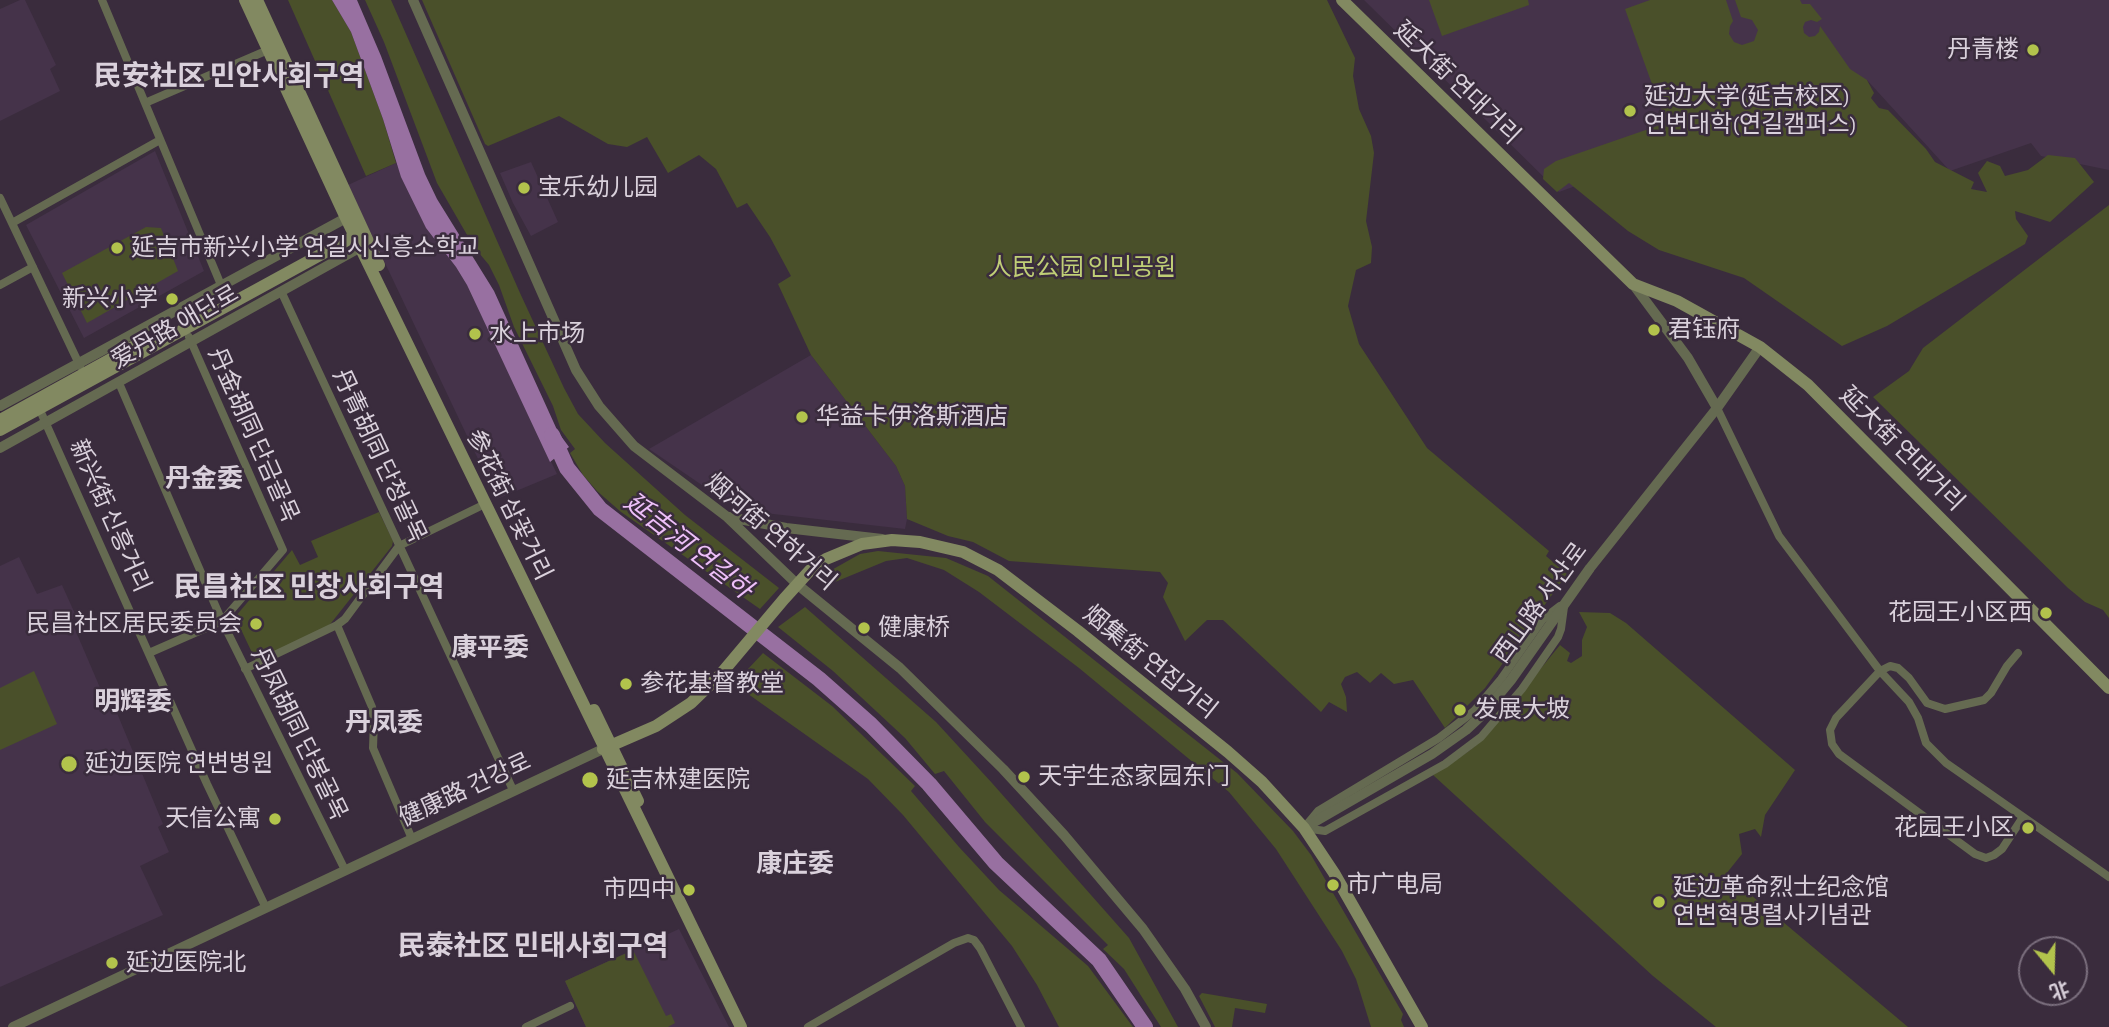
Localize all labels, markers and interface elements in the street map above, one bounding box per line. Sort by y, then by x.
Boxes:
street label: 延大街 연대거리 [1388,16,1526,150]
place label: 丹青楼 [1947,36,2019,64]
marker: 丹青楼 [2025,42,2041,58]
district label: 民安社区 민안사회구역 [94,60,364,94]
place label: 延边大学(延吉校区) 연변대학(연길캠퍼스) [1644,83,1857,139]
marker: 延边大学(延吉校区) 연변대학(연길캠퍼스) [1622,103,1638,119]
place label: 宝乐幼儿园 [538,174,658,202]
marker: 宝乐幼儿园 [516,180,532,196]
place label: 延吉市新兴小学 연길시신흥소학교 [131,234,480,262]
marker: 延吉市新兴小学 연길시신흥소학교 [109,240,125,256]
park label: 人民公园 인민공원 [988,254,1176,282]
street label: 爱丹路 애단로 [106,279,244,375]
place label: 新兴小学 [62,285,158,313]
marker: 新兴小学 [164,291,180,307]
place label: 君钰府 [1668,316,1740,344]
place label: 水上市场 [489,320,585,348]
marker: 君钰府 [1646,322,1662,338]
marker: 水上市场 [467,326,483,342]
street label: 丹金胡同 단금골목 [202,343,304,527]
street label: 丹青胡同 단청골목 [326,365,432,547]
street label: 延大街 연대거리 [1834,381,1970,517]
place label: 华益卡伊洛斯酒店 [816,403,1008,431]
marker: 华益卡伊洛斯酒店 [794,409,810,425]
street label: 参花街 삼꽃거리 [460,425,558,585]
street label: 新兴街 신흥거리 [63,435,157,597]
district label: 丹金委 [165,463,243,495]
street label: 烟河街 연하거리 [700,467,842,597]
water label: 延吉河 연길하 [618,486,758,606]
street label: 西山路 서산로 [1487,537,1593,669]
district label: 民昌社区 민창사회구역 [174,571,444,605]
street label: 烟集街 연집거리 [1077,599,1223,725]
place label: 花园王小区西 [1888,599,2032,627]
marker: 花园王小区西 [2038,605,2054,621]
place label: 民昌社区居民委员会 [26,610,242,638]
place label: 健康桥 [878,614,950,642]
marker: 民昌社区居民委员会 [248,616,264,632]
marker: 健康桥 [856,620,872,636]
district label: 康平委 [451,632,529,664]
street label: 丹凤胡同 단봉골목 [245,643,353,825]
place label: 参花基督教堂 [640,670,784,698]
marker: 参花基督教堂 [618,676,634,692]
district label: 明辉委 [94,686,172,718]
place label: 发展大坡 [1474,696,1570,724]
marker: 发展大坡 [1452,702,1468,718]
district label: 丹凤委 [345,707,423,739]
street label: 健康路 건강로 [394,747,536,833]
place label: 延边医院 연변병원 [85,750,273,778]
marker: 延边医院 연변병원 [59,754,79,774]
place label: 天宇生态家园东门 [1038,763,1230,791]
place label: 延吉林建医院 [606,766,750,794]
marker: 天宇生态家园东门 [1016,769,1032,785]
marker: 延吉林建医院 [580,770,600,790]
place label: 天信公寓 [165,805,261,833]
marker: 天信公寓 [267,811,283,827]
place label: 花园王小区 [1894,814,2014,842]
marker: 花园王小区 [2020,820,2036,836]
district label: 康庄委 [756,848,834,880]
place label: 市广电局 [1347,871,1443,899]
place label: 延边革命烈士纪念馆 연변혁명렬사기념관 [1673,874,1889,930]
place label: 市四中 [603,876,675,904]
marker: 市广电局 [1325,877,1341,893]
marker: 市四中 [681,882,697,898]
marker: 延边革命烈士纪念馆 연변혁명렬사기념관 [1651,894,1667,910]
district label: 民泰社区 민태사회구역 [398,930,668,964]
north arrow [2018,936,2088,1006]
place label: 延边医院北 [126,949,246,977]
marker: 延边医院北 [104,955,120,971]
text: 北 [2047,977,2071,1002]

